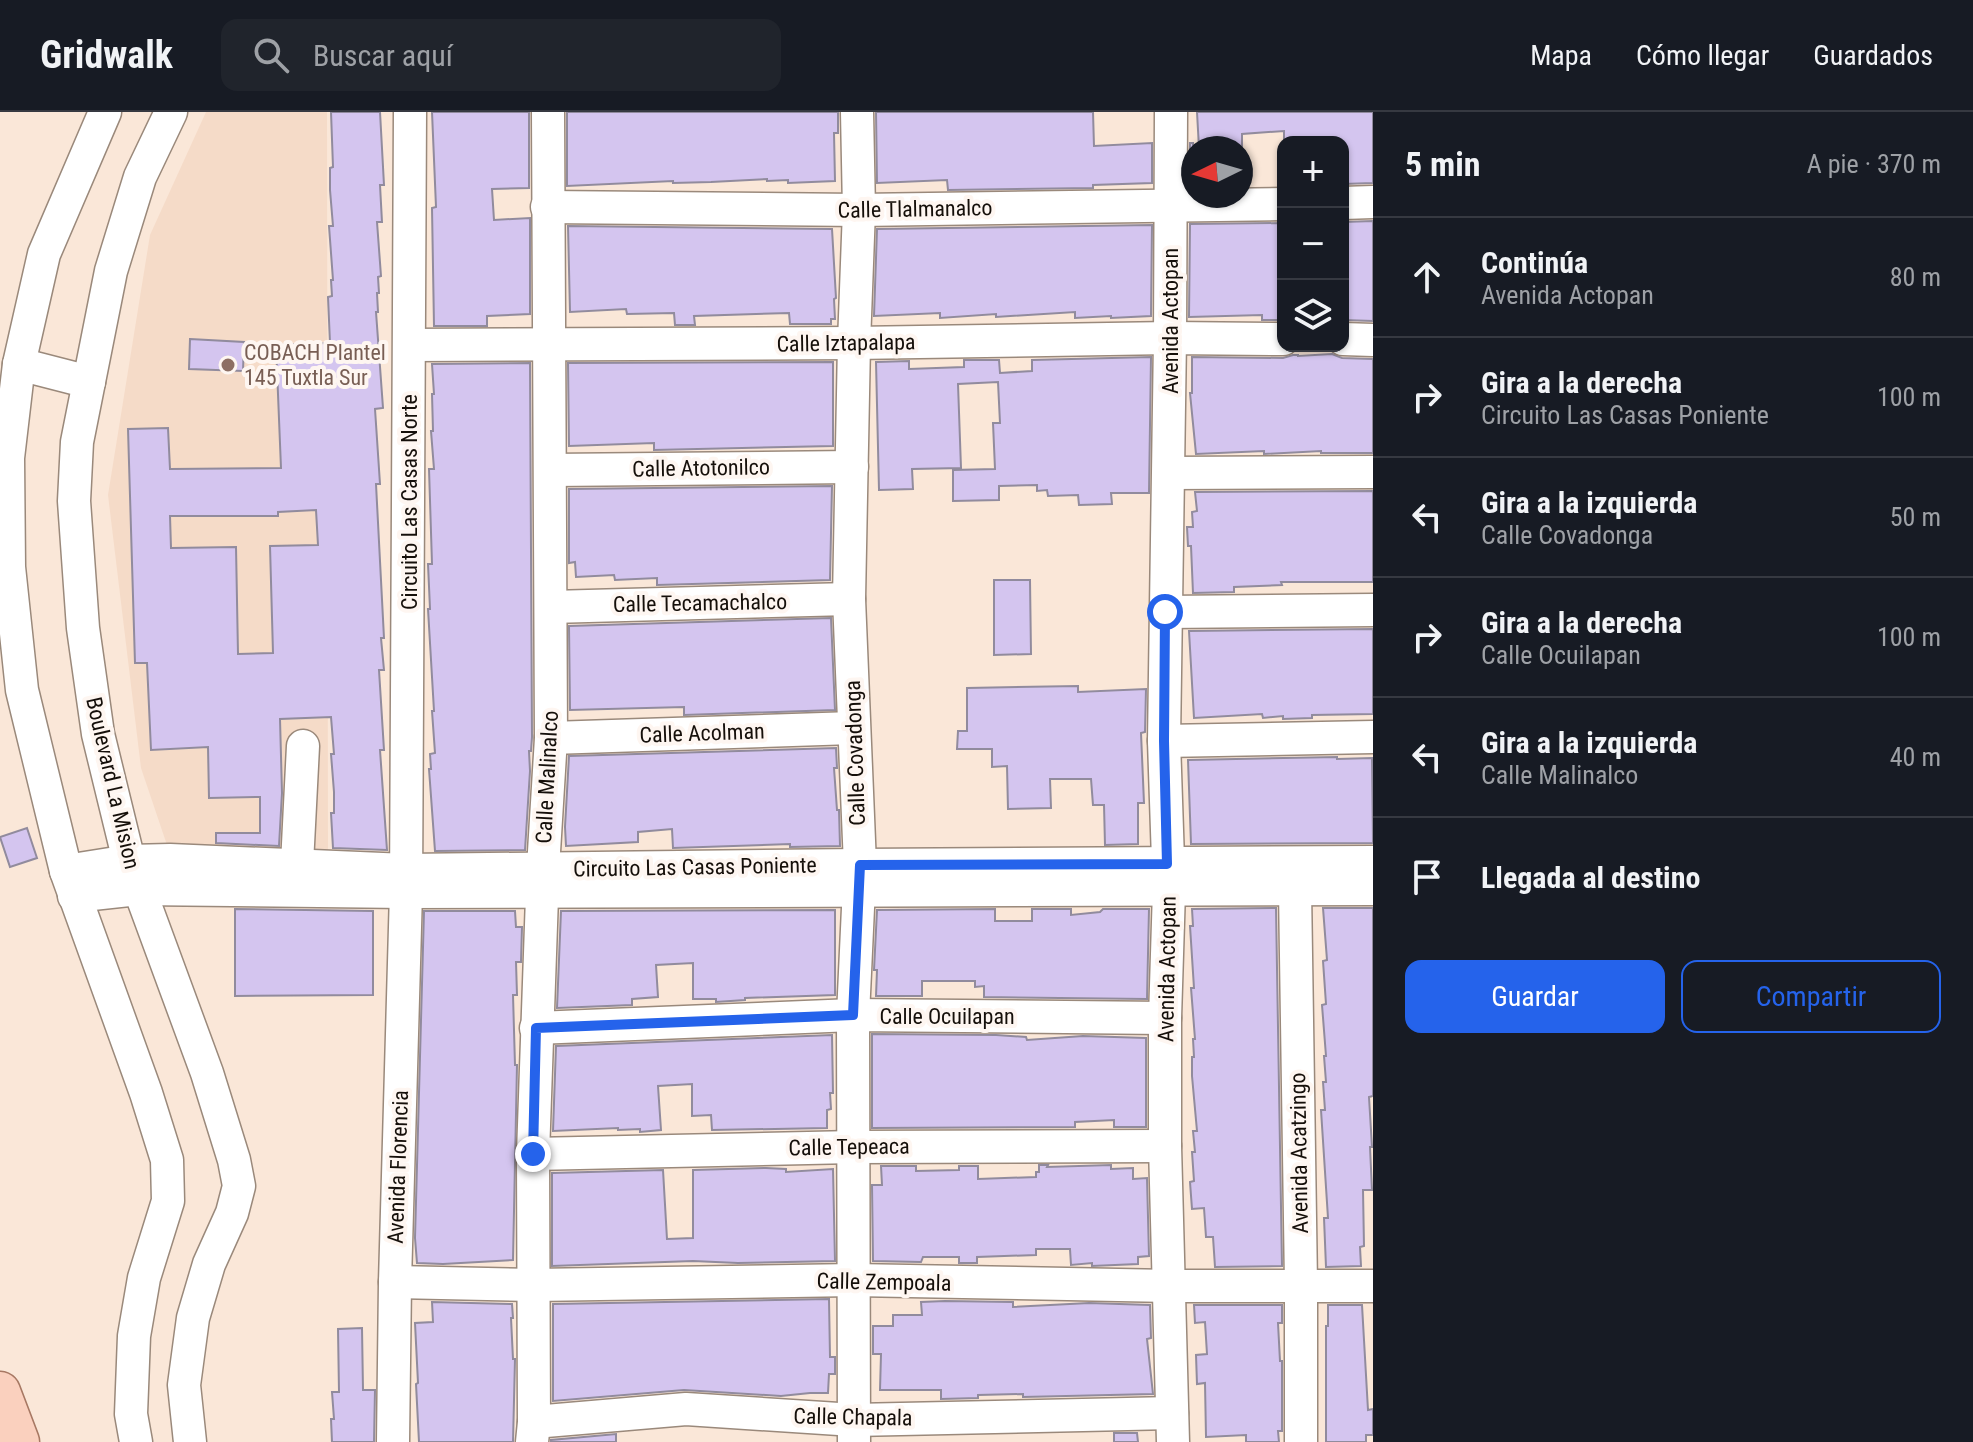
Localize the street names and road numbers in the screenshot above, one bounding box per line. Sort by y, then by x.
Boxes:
street label: Calle Tlalmanalco [837,195,993,223]
street label: Avenida Actopan [1158,248,1183,394]
street label: Calle Iztapalapa [776,329,916,357]
street label: Circuito Las Casas Norte [397,394,422,610]
street label: Calle Atotonilco [632,454,770,482]
street label: Calle Tecamachalco [613,589,787,617]
street label: Calle Covadonga [840,680,870,826]
street label: Boulevard La Mision [81,695,145,871]
street label: Calle Malinalco [531,710,563,844]
street label: Calle Acolman [639,718,765,748]
street label: Circuito Las Casas Poniente [573,852,817,882]
street label: Avenida Actopan [1153,896,1181,1042]
street label: Calle Ocuilapan [879,1004,1015,1029]
street label: Avenida Acatzingo [1285,1072,1313,1234]
street label: Avenida Florencia [383,1090,413,1244]
street label: Calle Tepeaca [788,1133,910,1161]
street label: Calle Zempoala [816,1268,952,1296]
street label: Calle Chapala [793,1403,913,1431]

